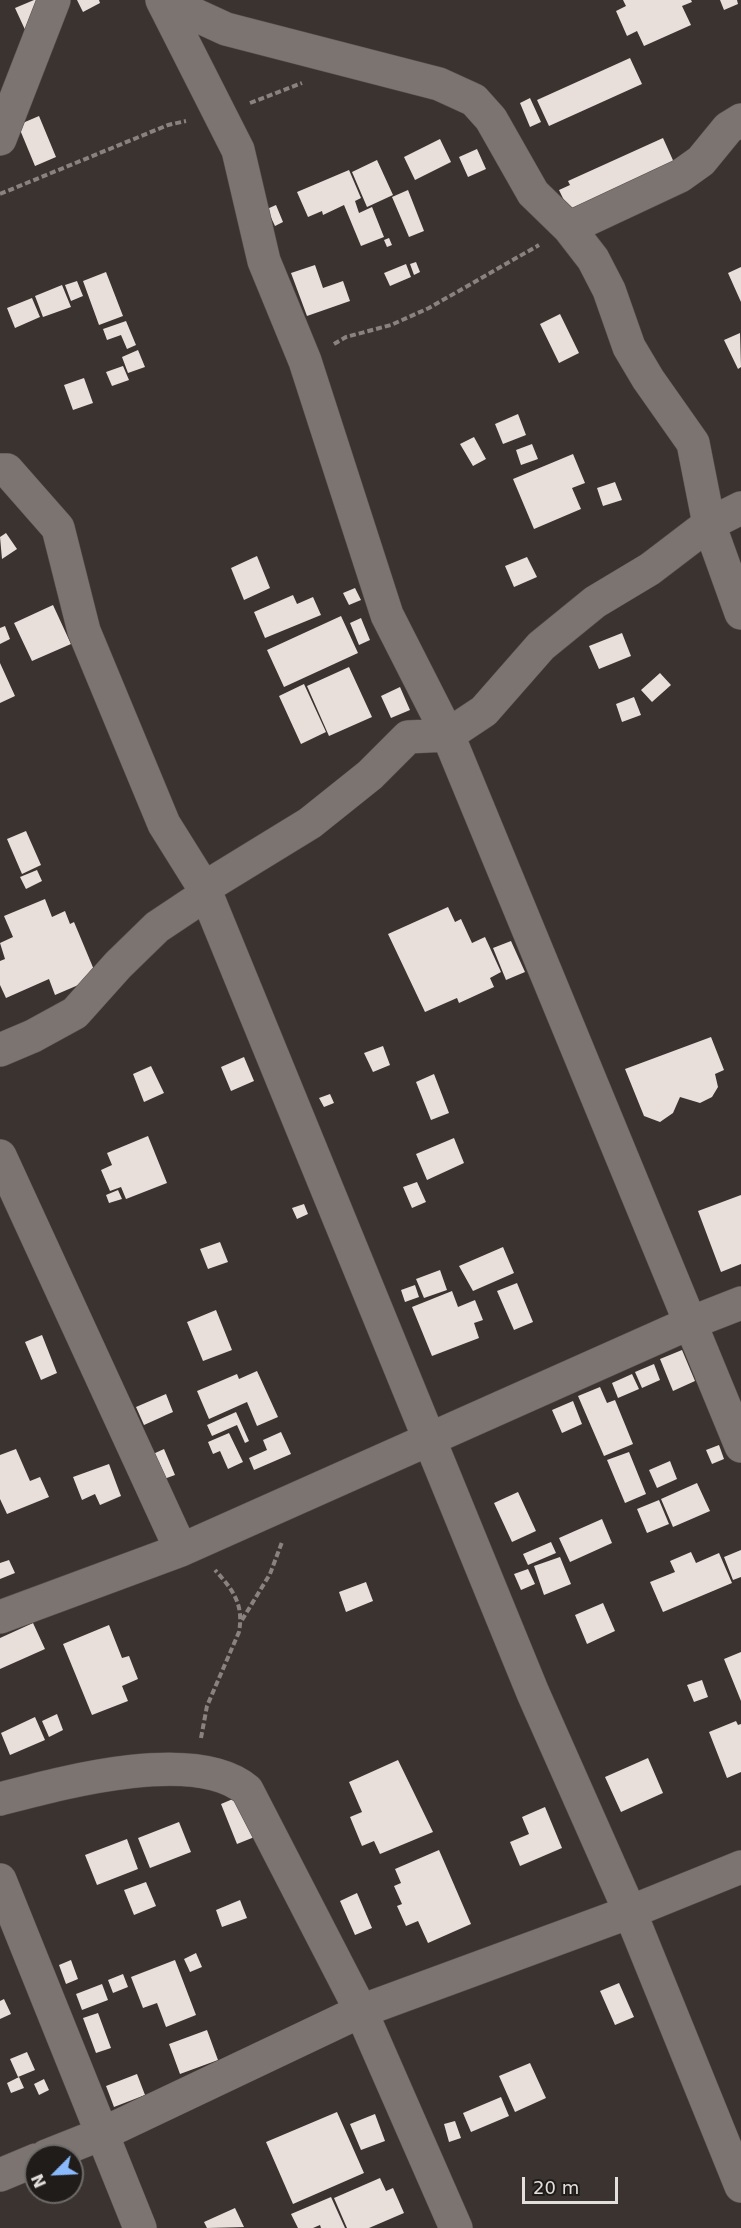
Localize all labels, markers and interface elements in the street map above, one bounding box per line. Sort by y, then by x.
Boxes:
north arrow [24,2144,84,2204]
scale bar [525,2165,621,2203]
text: N [28,2171,50,2191]
text: 20 m [533,2177,579,2198]

